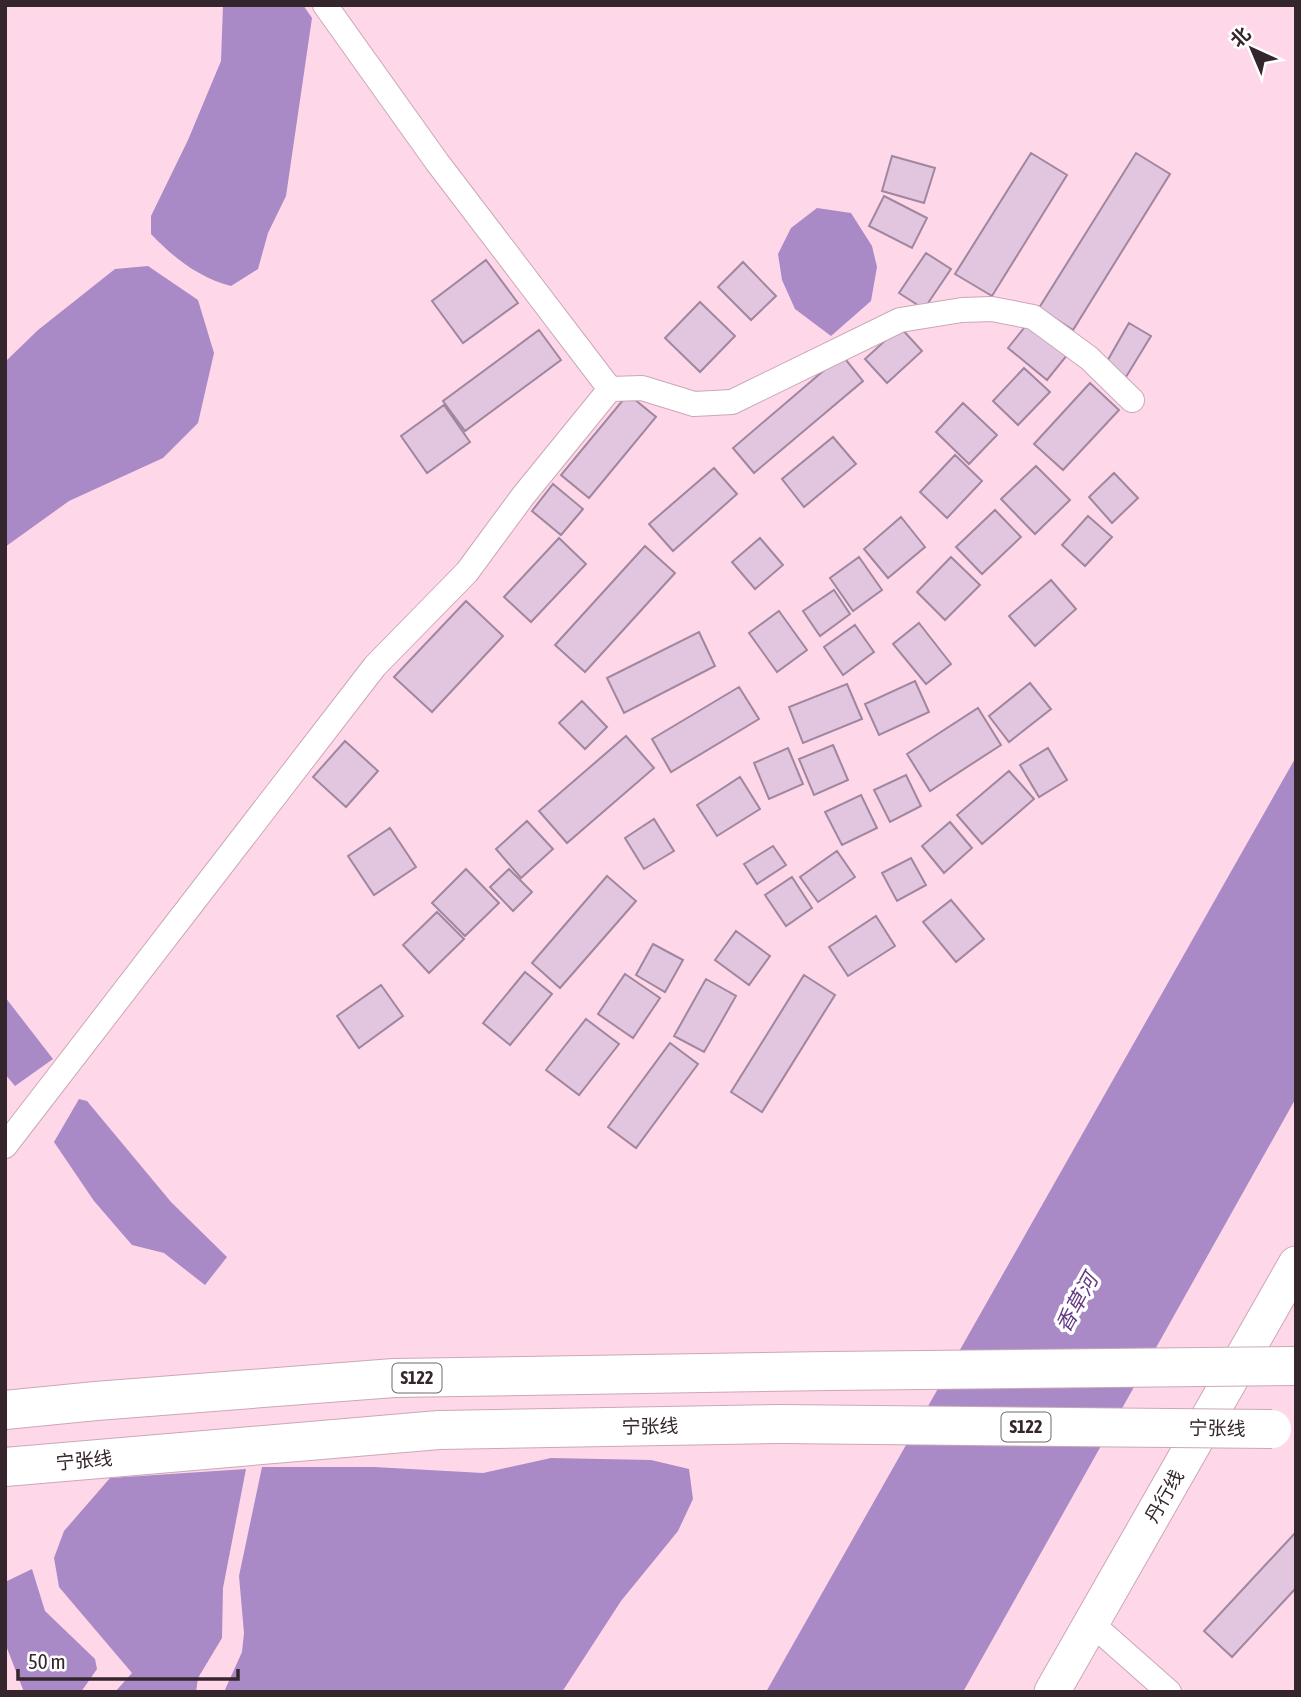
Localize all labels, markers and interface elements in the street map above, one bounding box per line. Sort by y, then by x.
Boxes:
north arrow [1217,14,1287,84]
text: 北 [1226,22,1255,51]
water label: 香草河 [1050,1266,1104,1336]
road number: S122 [392,1364,442,1392]
road number: S122 [1002,1412,1050,1442]
street label: 宁张线 [621,1415,679,1437]
street label: 宁张线 [1188,1417,1246,1439]
street label: 宁张线 [55,1447,113,1473]
street label: 丹行线 [1140,1466,1188,1526]
scale bar [18,1638,238,1682]
text: 50 m [28,1649,66,1673]

